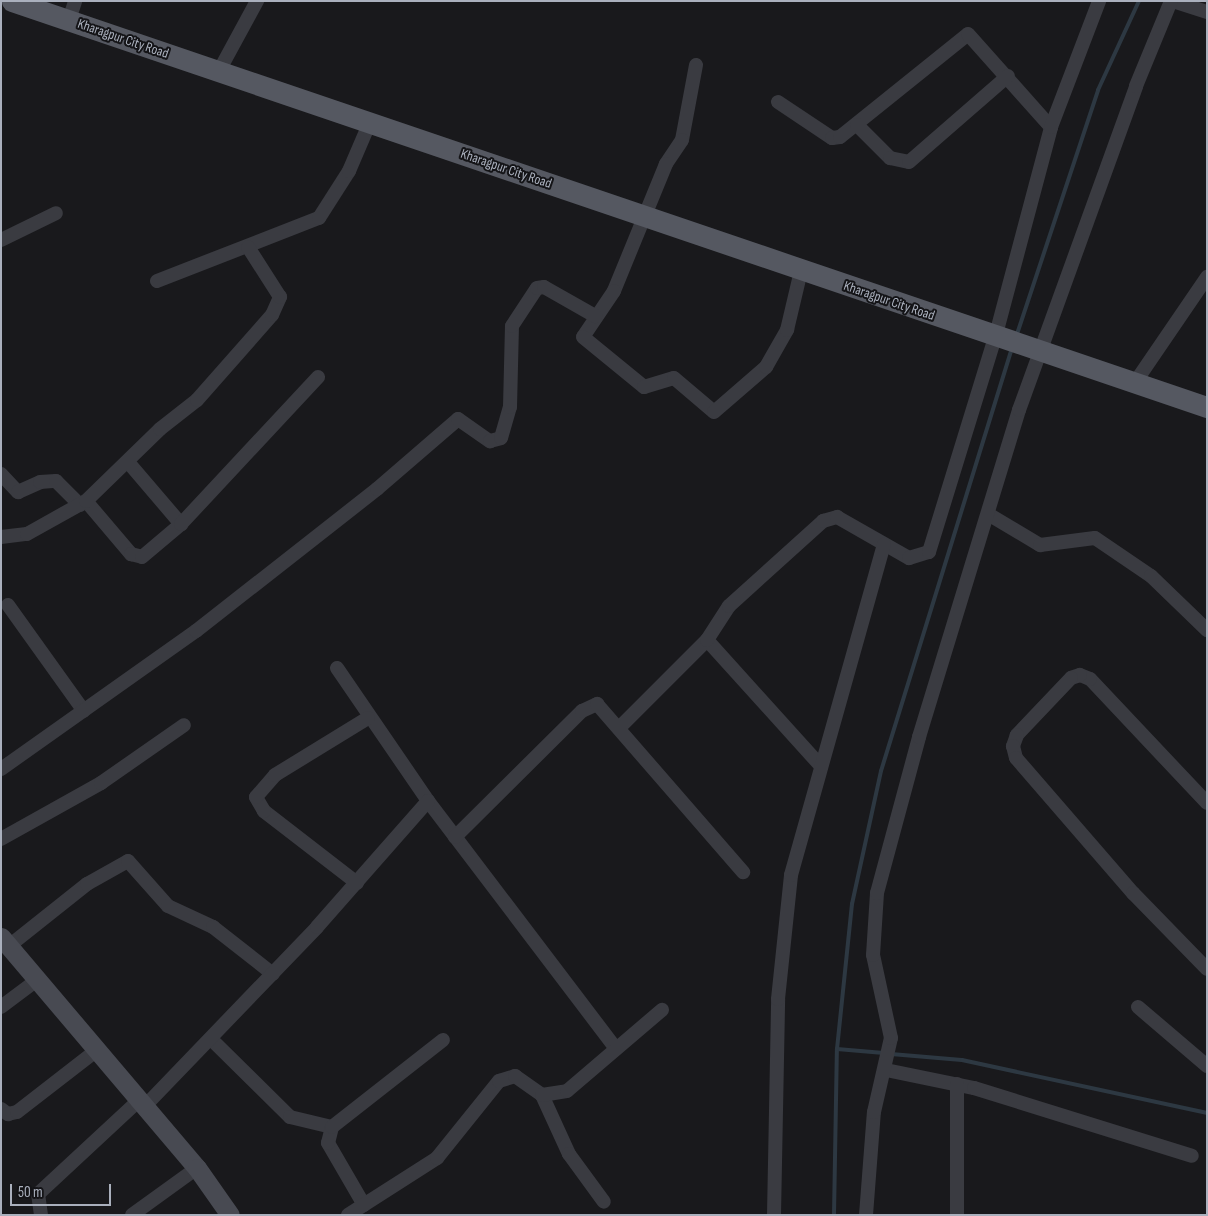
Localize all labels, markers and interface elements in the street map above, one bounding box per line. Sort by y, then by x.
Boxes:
street label: Kharagpur City Road [75,16,171,62]
street label: Kharagpur City Road [458,146,554,192]
street label: Kharagpur City Road [841,278,937,324]
scale bar [12,1174,114,1206]
text: 50 m [18,1183,43,1202]

